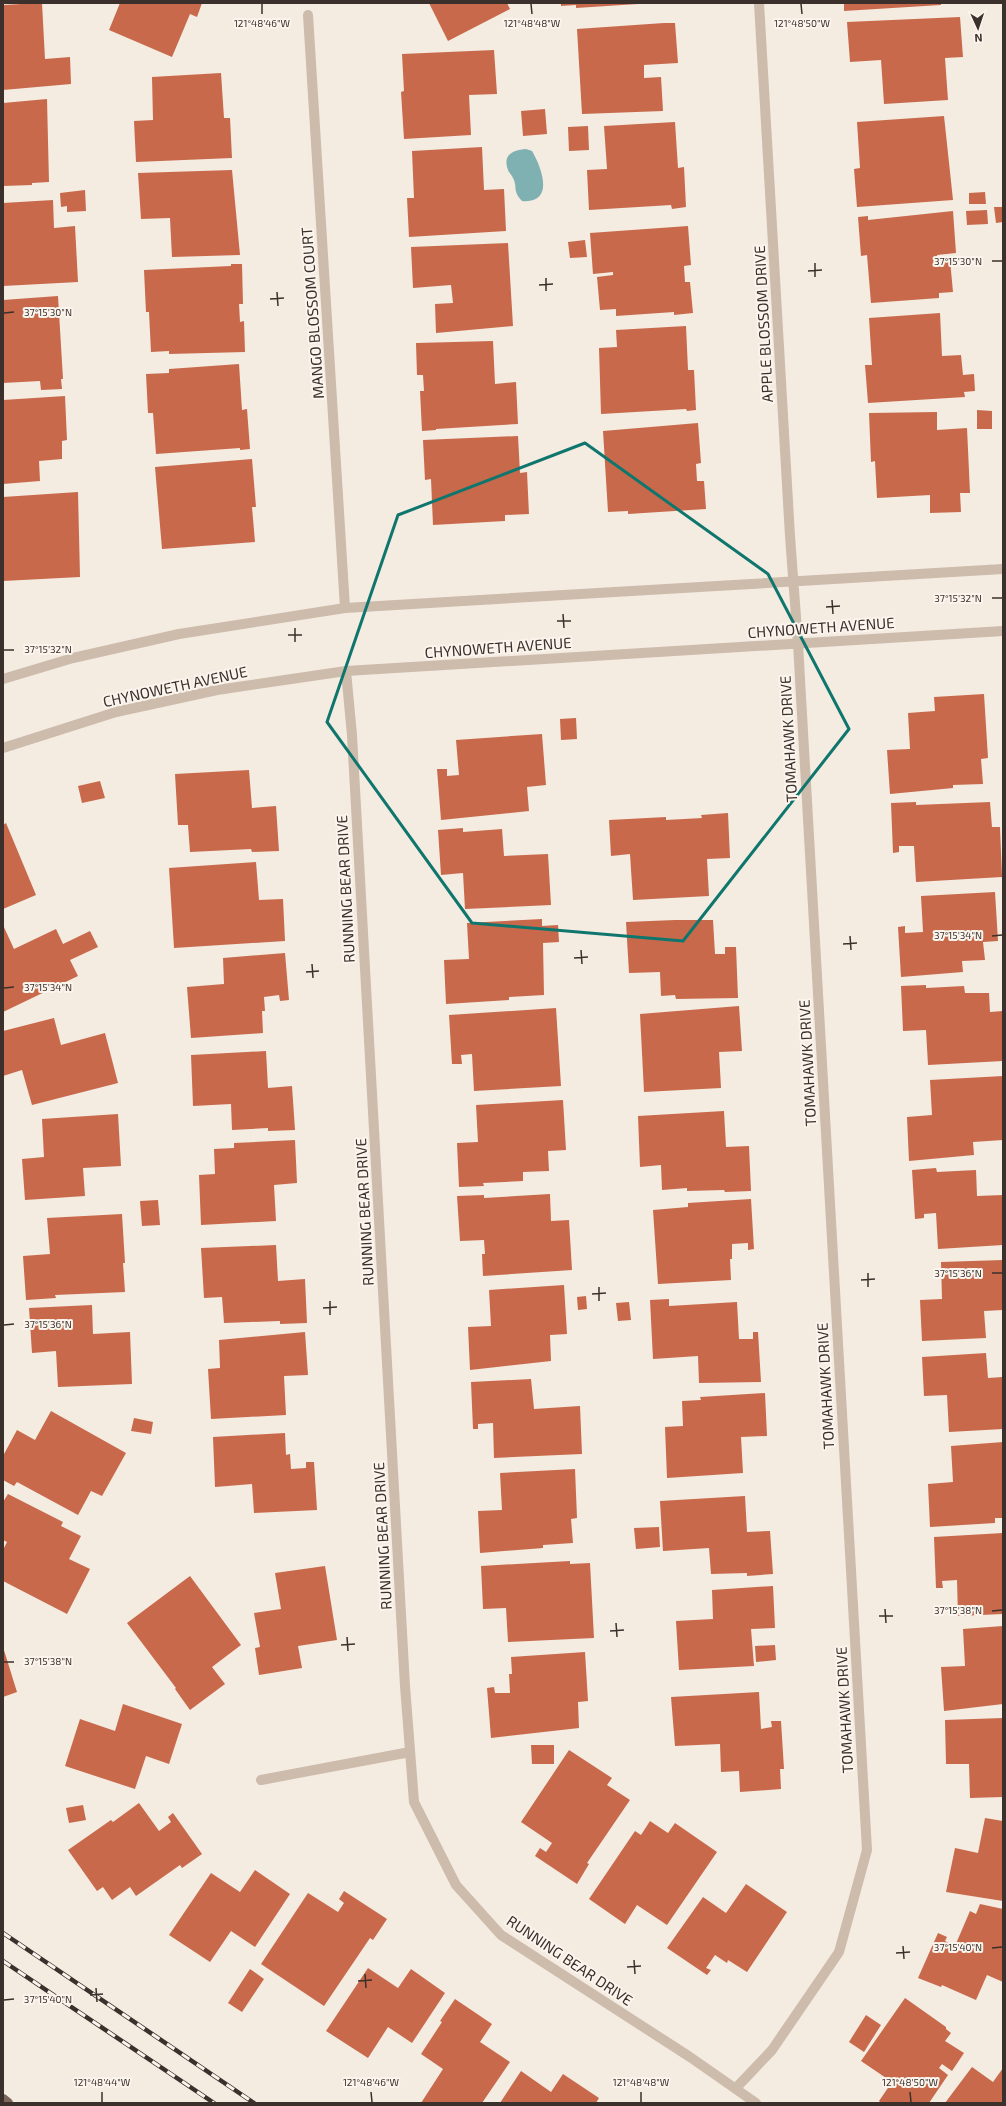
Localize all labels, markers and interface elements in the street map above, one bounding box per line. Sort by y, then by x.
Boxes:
north arrow [958,8,998,48]
text: 121°48'46"W [234,17,291,29]
text: 121°48'48"W [504,17,561,29]
text: 121°48'50"W [774,17,830,29]
text: N [974,32,983,45]
street label: MANGO BLOSSOM COURT [297,226,327,400]
street label: APPLE BLOSSOM DRIVE [750,245,776,403]
text: 37°15'30"N [934,255,982,267]
text: 37°15'30"N [24,306,72,318]
text: 37°15'32"N [934,592,982,604]
street label: CHYNOWETH AVENUE [747,613,895,641]
street label: CHYNOWETH AVENUE [424,633,572,661]
text: 37°15'32"N [24,643,72,655]
street label: CHYNOWETH AVENUE [101,662,249,710]
street label: TOMAHAWK DRIVE [776,675,800,803]
street label: RUNNING BEAR DRIVE [332,815,358,963]
text: 37°15'34"N [934,929,982,941]
text: 37°15'34"N [24,981,72,993]
street label: TOMAHAWK DRIVE [795,999,819,1127]
street label: RUNNING BEAR DRIVE [351,1138,377,1286]
text: 37°15'36"N [934,1267,982,1279]
text: 37°15'36"N [24,1318,72,1330]
street label: TOMAHAWK DRIVE [813,1322,837,1450]
street label: RUNNING BEAR DRIVE [369,1462,395,1610]
text: 37°15'38"N [934,1604,982,1616]
street label: TOMAHAWK DRIVE [832,1646,856,1774]
text: 37°15'38"N [24,1655,72,1667]
street label: RUNNING BEAR DRIVE [504,1911,636,2009]
text: 37°15'40"N [934,1941,982,1953]
text: 37°15'40"N [24,1993,72,2005]
text: 121°48'44"W [74,2076,131,2088]
text: 121°48'46"W [343,2076,400,2088]
text: 121°48'48"W [613,2076,670,2088]
text: 121°48'50"W [882,2076,938,2088]

